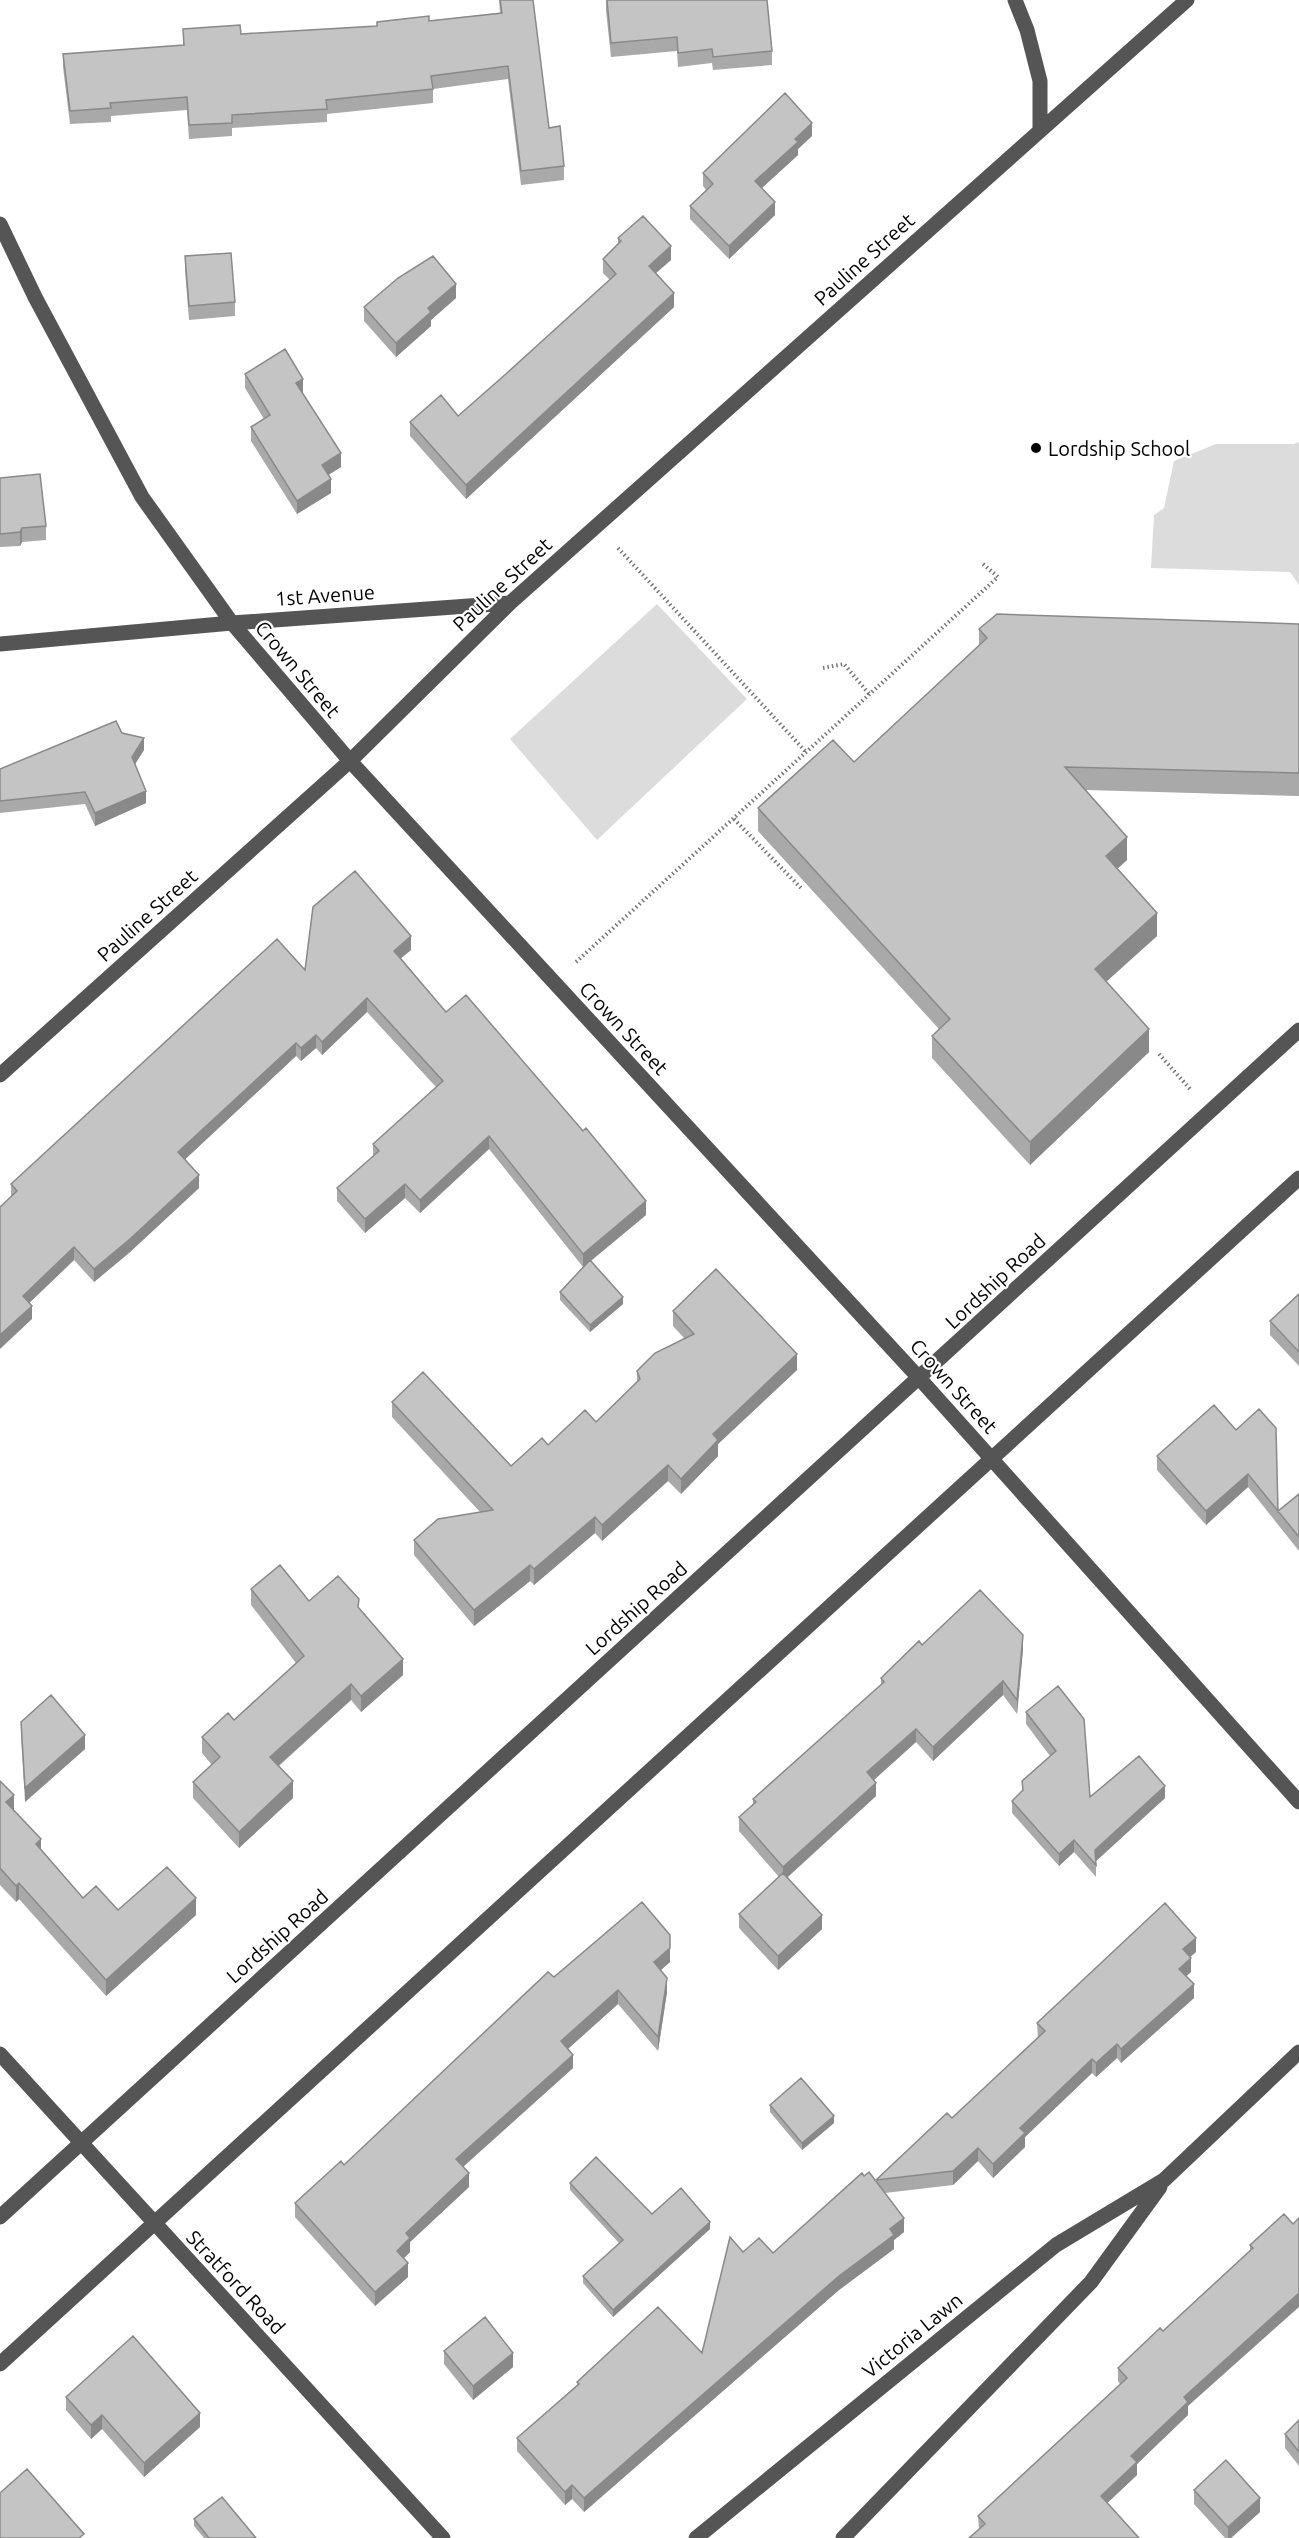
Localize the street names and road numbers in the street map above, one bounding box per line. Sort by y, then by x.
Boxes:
street label: Pauline Street [809,208,919,310]
street label: Pauline Street [448,532,556,636]
street label: 1st Avenue [274,580,376,610]
street label: Crown Street [251,616,345,722]
street label: Pauline Street [92,864,202,966]
street label: Crown Street [575,977,673,1079]
street label: Lordship Road [940,1229,1050,1333]
street label: Crown Street [906,1334,1002,1438]
street label: Lordship Road [581,1556,691,1660]
street label: Lordship Road [222,1884,332,1988]
street label: Stratford Road [182,2225,290,2339]
street label: Victoria Lawn [857,2288,967,2382]

